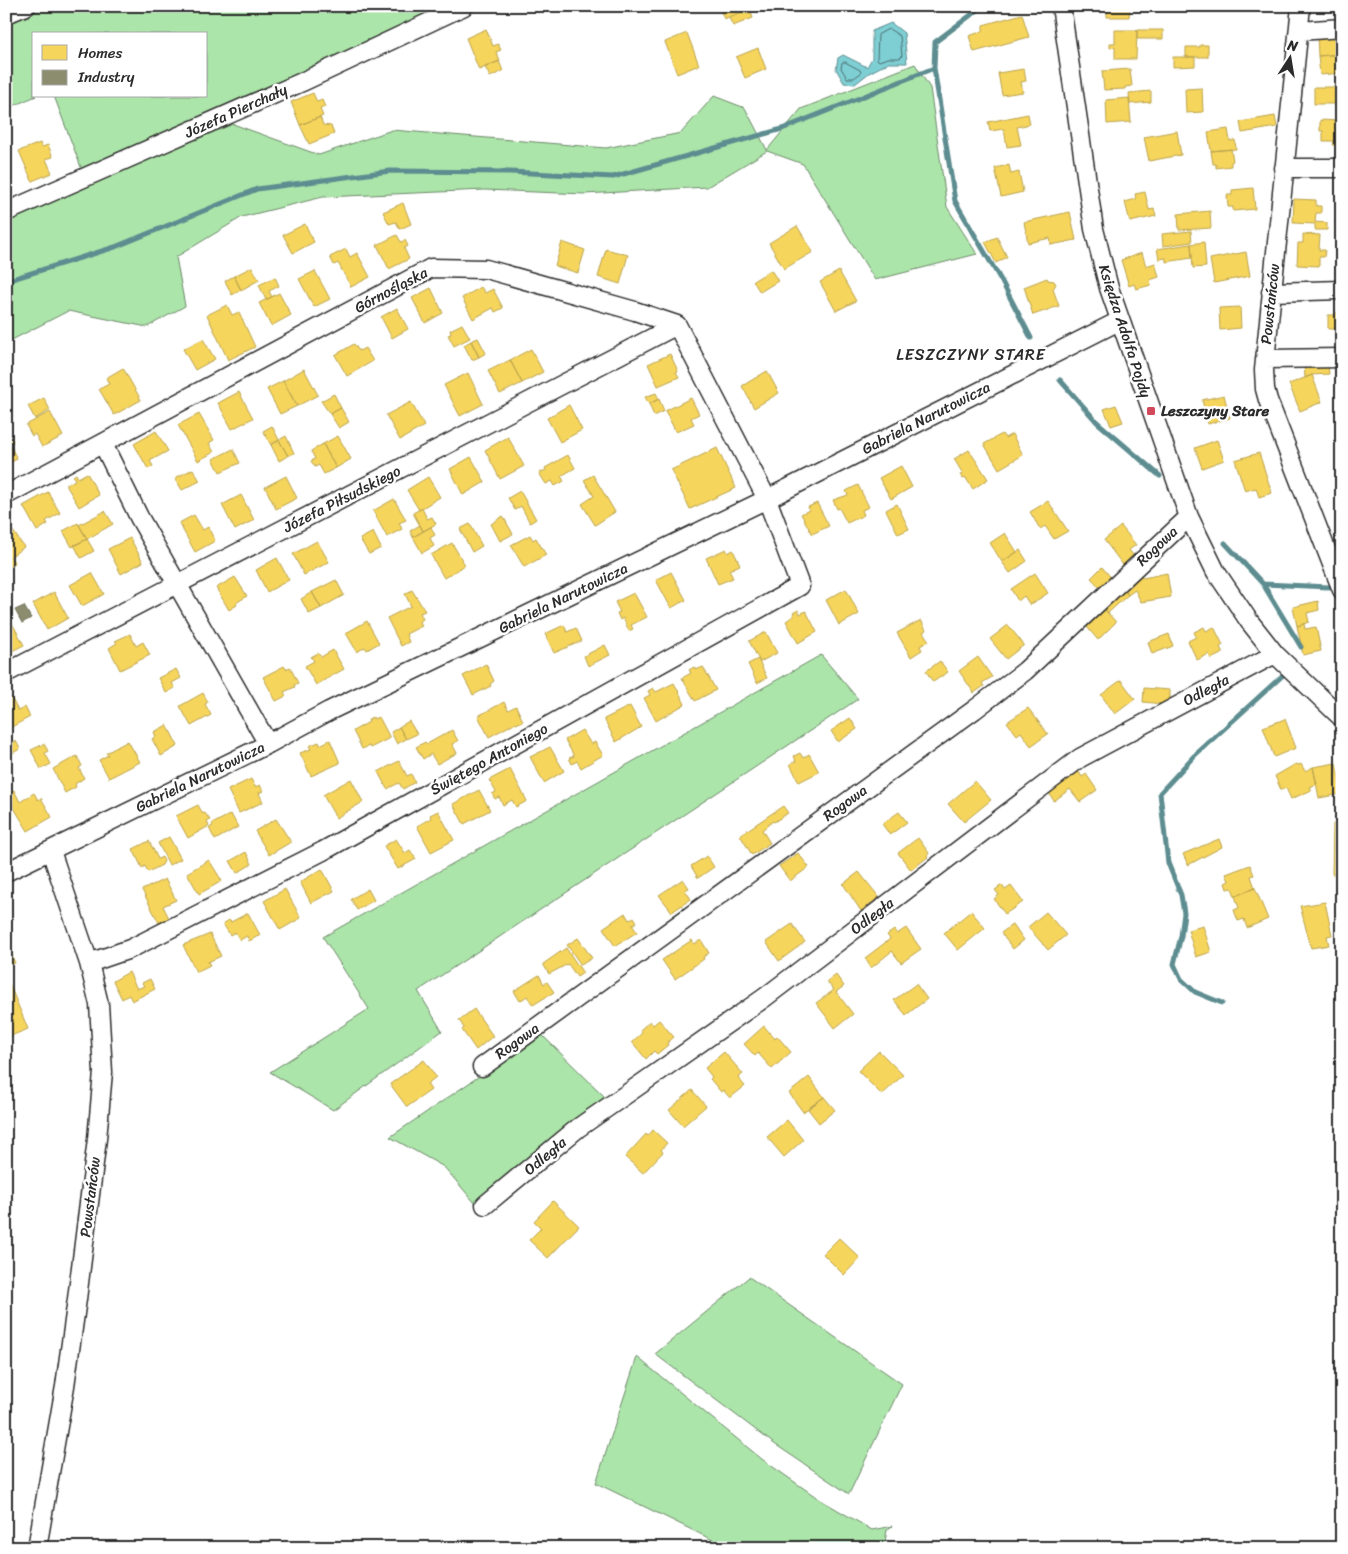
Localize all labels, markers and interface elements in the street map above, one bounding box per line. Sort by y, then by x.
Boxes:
legend [32,32,208,98]
north arrow [1266,32,1316,82]
text: N [1284,32,1300,59]
text: Homes [78,40,122,66]
text: Industry [77,64,135,90]
street label: Józefa Pierchały [180,77,292,146]
street label: Górnośląska [350,260,433,320]
street label: Księdza Adolfa Pojdy [1091,261,1159,401]
street label: Powstańców [1253,262,1287,346]
district label: LESZCZYNY STARE [896,340,1046,369]
street label: Gabriela Narutowicza [857,374,995,462]
place label: Leszczyny Stare [1161,398,1270,424]
marker: Leszczyny Stare [1145,405,1157,417]
street label: Józefa Piłsudskiego [278,458,406,540]
street label: Rogowa [1130,519,1184,572]
street label: Gabriela Narutowicza [494,555,633,641]
street label: Odległa [1178,667,1234,713]
street label: Świętego Antoniego [425,716,553,802]
street label: Gabriela Narutowicza [131,734,270,820]
street label: Rogowa [817,778,873,828]
street label: Odległa [844,890,900,941]
street label: Rogowa [489,1016,545,1066]
street label: Odległa [518,1130,573,1182]
street label: Powstańców [72,1155,108,1239]

